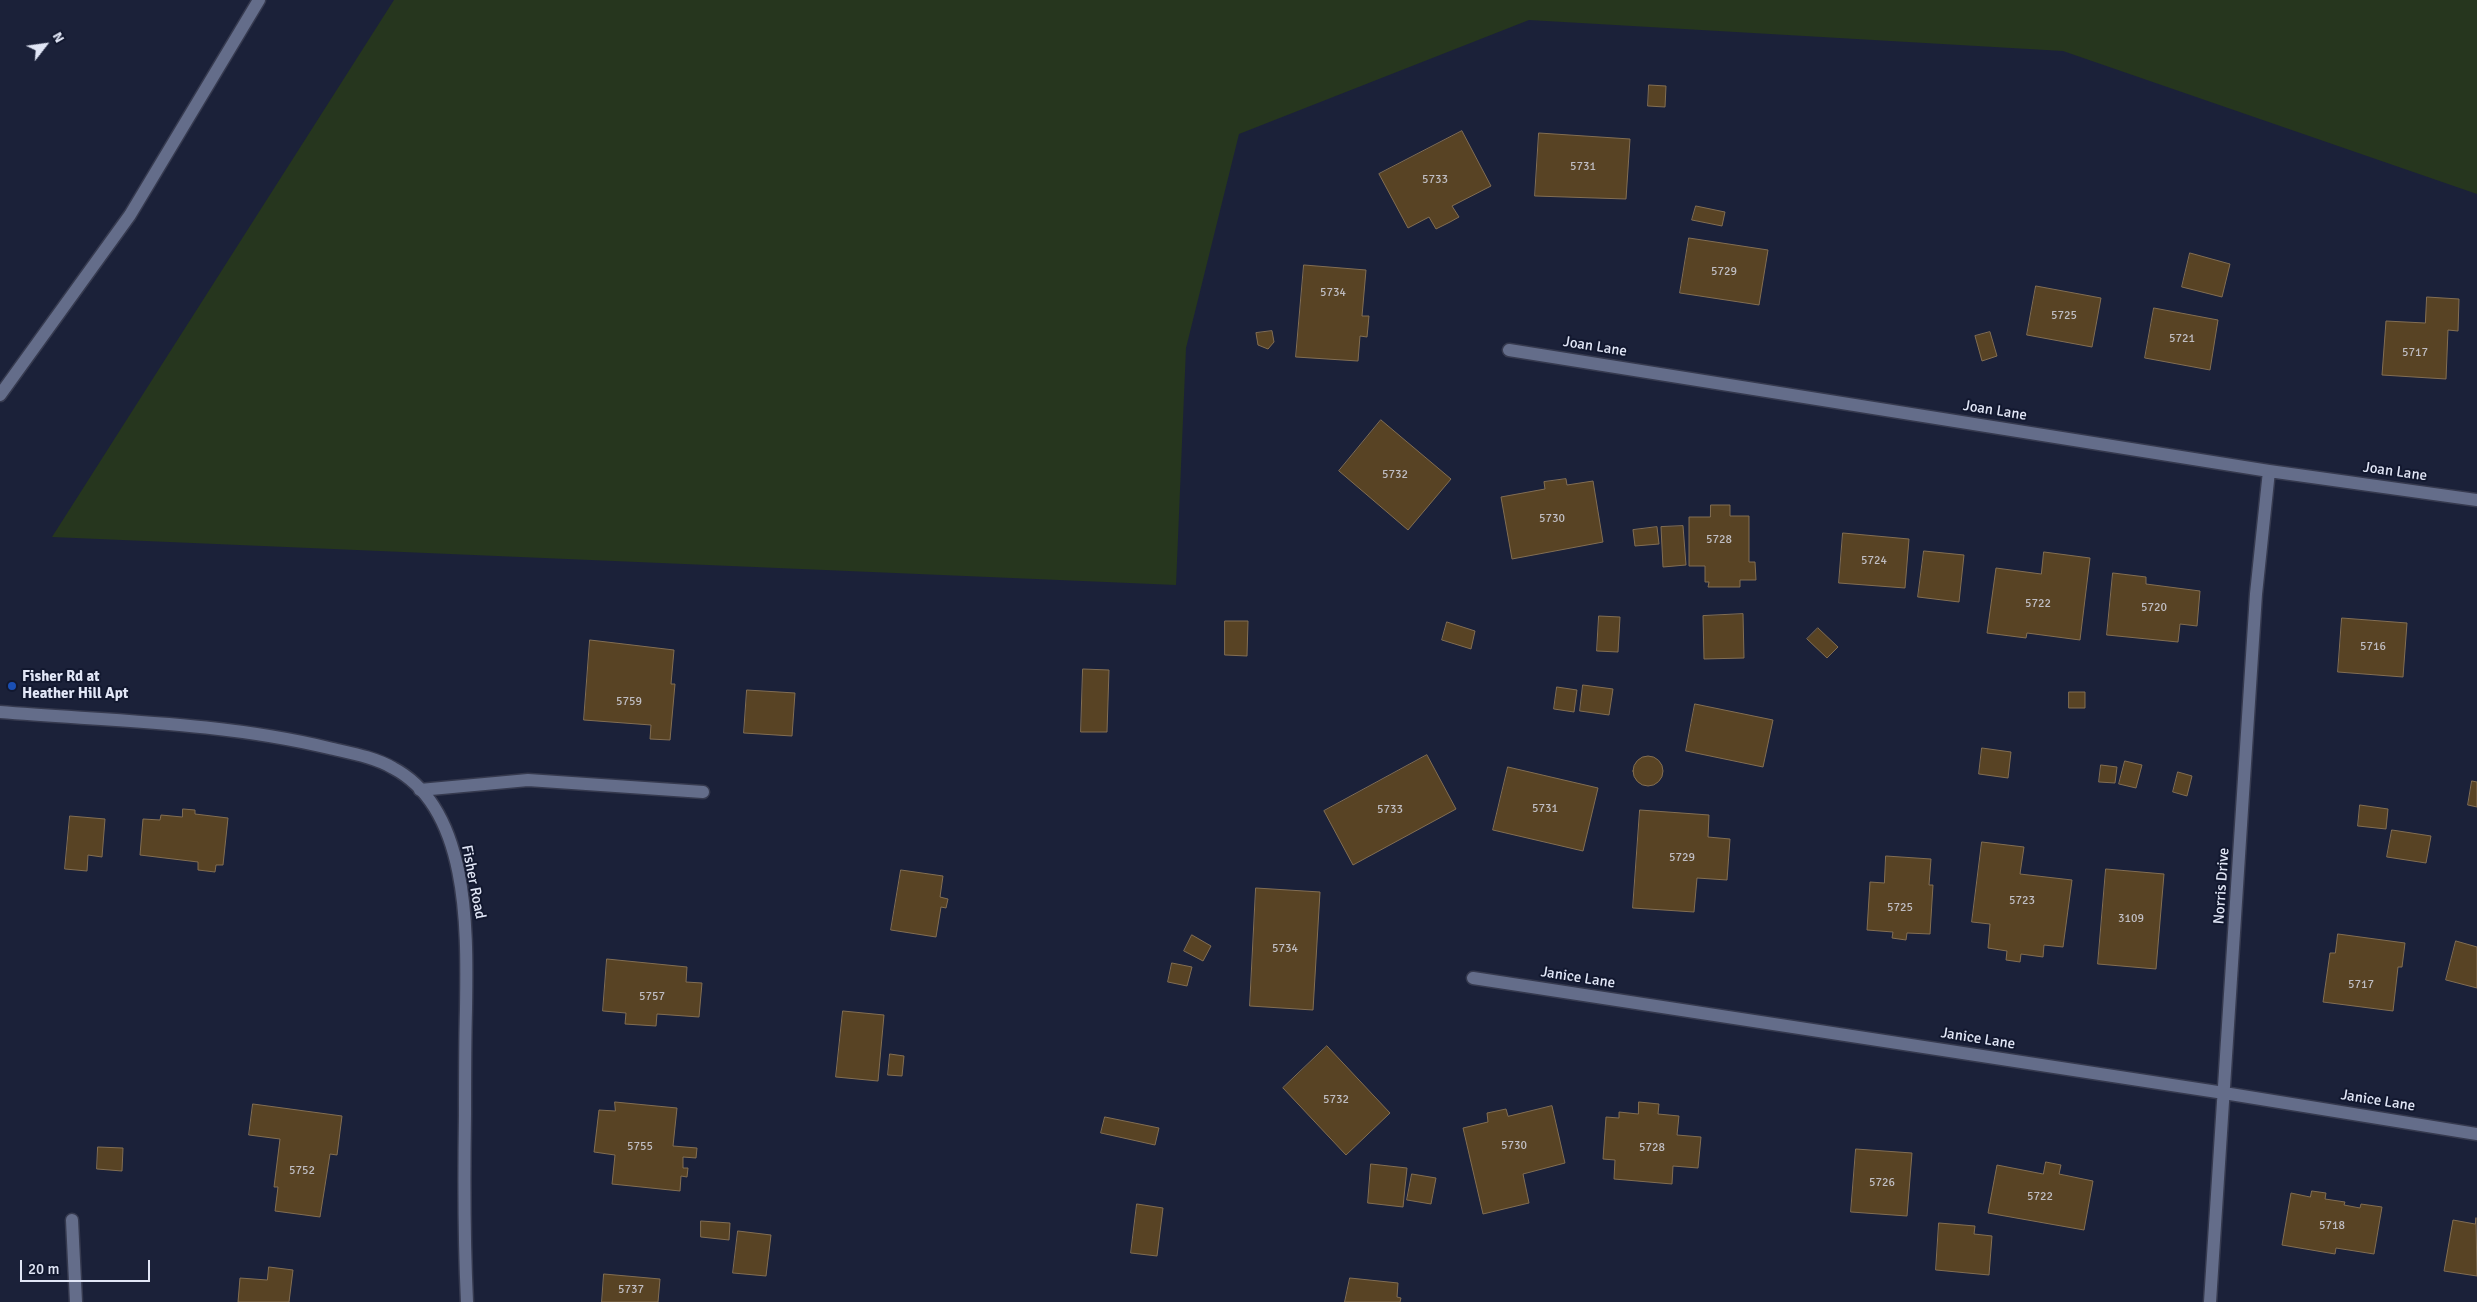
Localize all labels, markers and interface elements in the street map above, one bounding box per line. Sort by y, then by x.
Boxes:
north arrow [20,20,70,70]
text: N [49,29,68,46]
house number: 5731 [1570,160,1596,174]
house number: 5733 [1422,173,1448,187]
house number: 5729 [1711,265,1737,279]
house number: 5734 [1320,286,1346,300]
house number: 5725 [2051,309,2077,323]
house number: 5721 [2169,332,2195,346]
street label: Joan Lane [1562,333,1628,361]
house number: 5717 [2402,346,2428,360]
street label: Joan Lane [1962,397,2028,425]
street label: Joan Lane [2362,459,2428,485]
house number: 5732 [1382,468,1408,482]
house number: 5730 [1539,512,1565,526]
house number: 5728 [1706,533,1732,547]
house number: 5724 [1861,554,1887,568]
house number: 5722 [2025,597,2051,611]
house number: 5720 [2141,601,2167,615]
house number: 5716 [2360,640,2386,654]
place label: Fisher Rd at Heather Hill Apt [22,668,128,703]
marker: Fisher Rd at Heather Hill Apt [6,680,18,692]
house number: 5759 [616,695,642,709]
house number: 5731 [1532,802,1558,816]
house number: 5733 [1377,803,1403,817]
street label: Fisher Road [457,843,489,921]
street label: Norris Drive [2210,847,2234,925]
house number: 5729 [1669,851,1695,865]
house number: 5723 [2009,894,2035,908]
house number: 5725 [1887,901,1913,915]
house number: 3109 [2118,912,2144,926]
house number: 5734 [1272,942,1298,956]
street label: Janice Lane [1540,963,1616,993]
house number: 5717 [2348,978,2374,992]
house number: 5757 [639,990,665,1004]
street label: Janice Lane [1940,1024,2016,1054]
street label: Janice Lane [2340,1086,2416,1116]
house number: 5732 [1323,1093,1349,1107]
house number: 5730 [1501,1139,1527,1153]
house number: 5755 [627,1140,653,1154]
house number: 5728 [1639,1141,1665,1155]
house number: 5752 [289,1164,315,1178]
house number: 5726 [1869,1176,1895,1190]
house number: 5722 [2027,1190,2053,1204]
house number: 5718 [2319,1219,2345,1233]
scale bar [22,1250,152,1282]
text: 20 m [28,1260,59,1278]
house number: 5737 [618,1283,644,1297]

